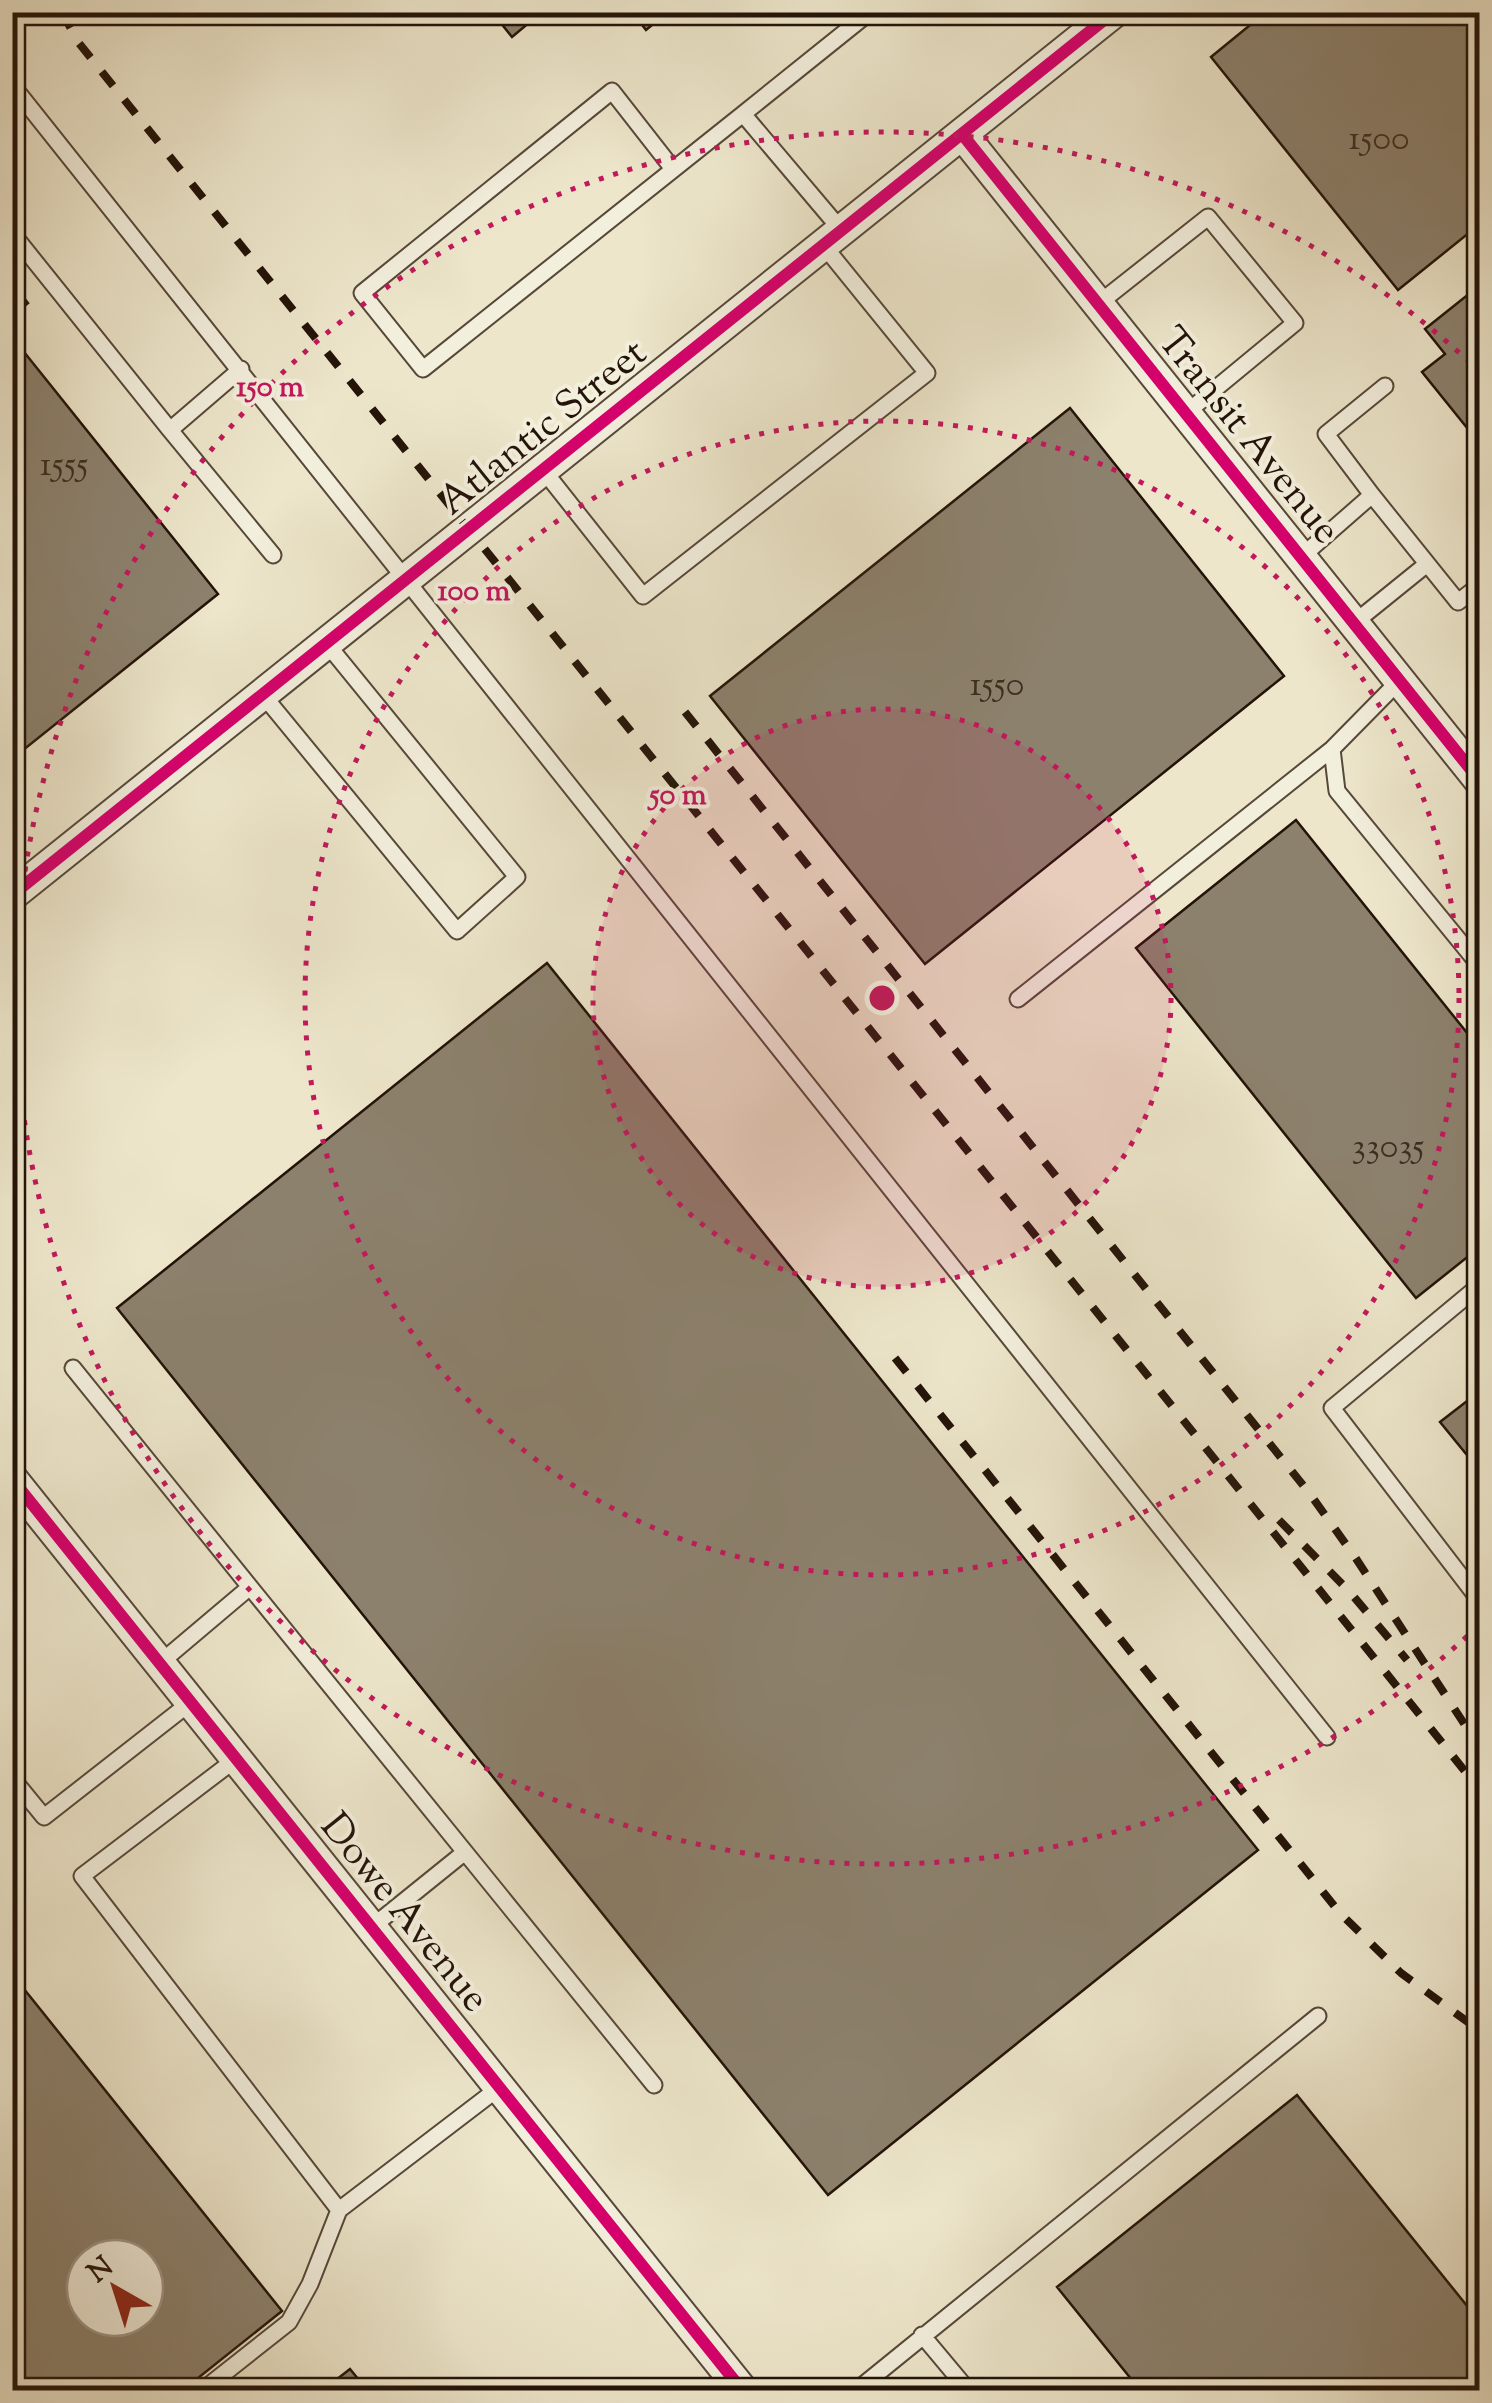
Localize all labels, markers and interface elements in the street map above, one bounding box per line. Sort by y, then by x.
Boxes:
house number: 1500 [1349,115,1409,166]
street label: Transit Avenue [1142,316,1352,558]
street label: Atlantic Street [428,327,661,531]
text: 150 m [236,367,304,410]
house number: 1555 [40,441,88,492]
text: 100 m [438,571,511,614]
house number: 1550 [970,661,1024,712]
text: 50 m [647,775,707,818]
centre of rings [864,980,900,1016]
house number: 33035 [1352,1123,1424,1174]
street label: Dowe Avenue [305,1802,501,2026]
north arrow [65,2238,165,2338]
text: N [80,2248,122,2293]

